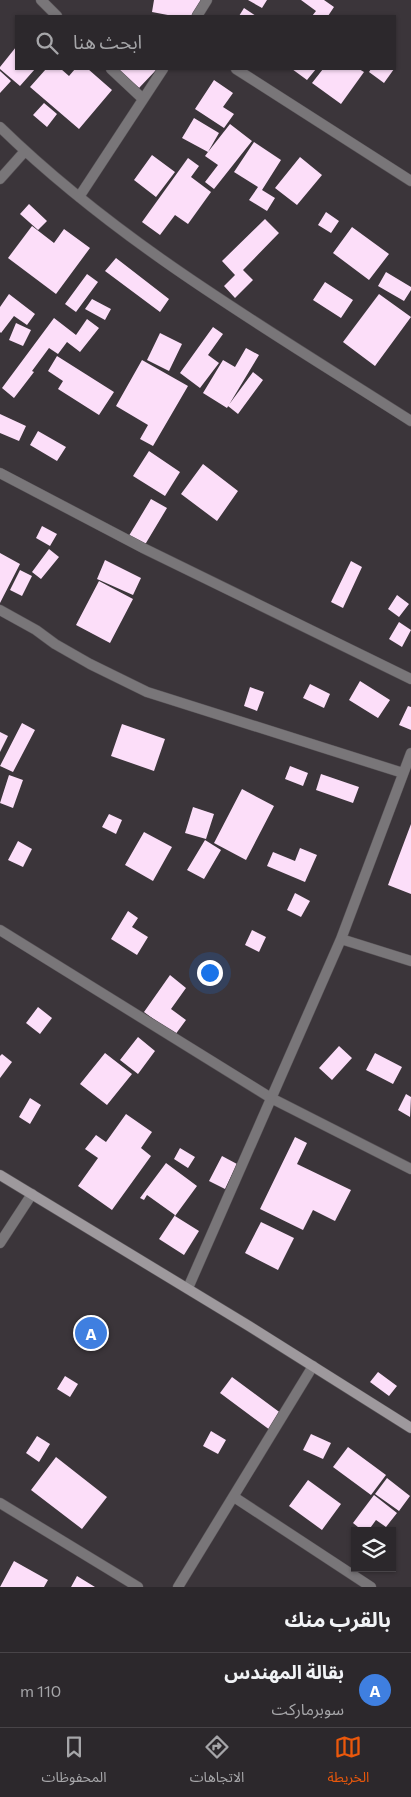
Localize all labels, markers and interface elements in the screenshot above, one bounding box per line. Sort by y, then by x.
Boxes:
search box [15,15,396,70]
icon: search [33,29,61,57]
text: ابحث هنا [73,30,142,53]
your location [197,960,223,986]
pin: A [75,1314,107,1352]
map controls [351,1527,396,1572]
button: layers [351,1527,396,1572]
text: بالقرب منك [285,1606,391,1631]
text: بقالة المهندس [224,1660,344,1683]
text: 110 m [20,1681,61,1700]
text: A [369,1681,381,1700]
text: سوبرماركت [272,1699,344,1718]
tab: المحفوظات [42,1733,107,1792]
tab: الاتجاهات [190,1733,244,1792]
tab: الخريطة [327,1733,369,1792]

